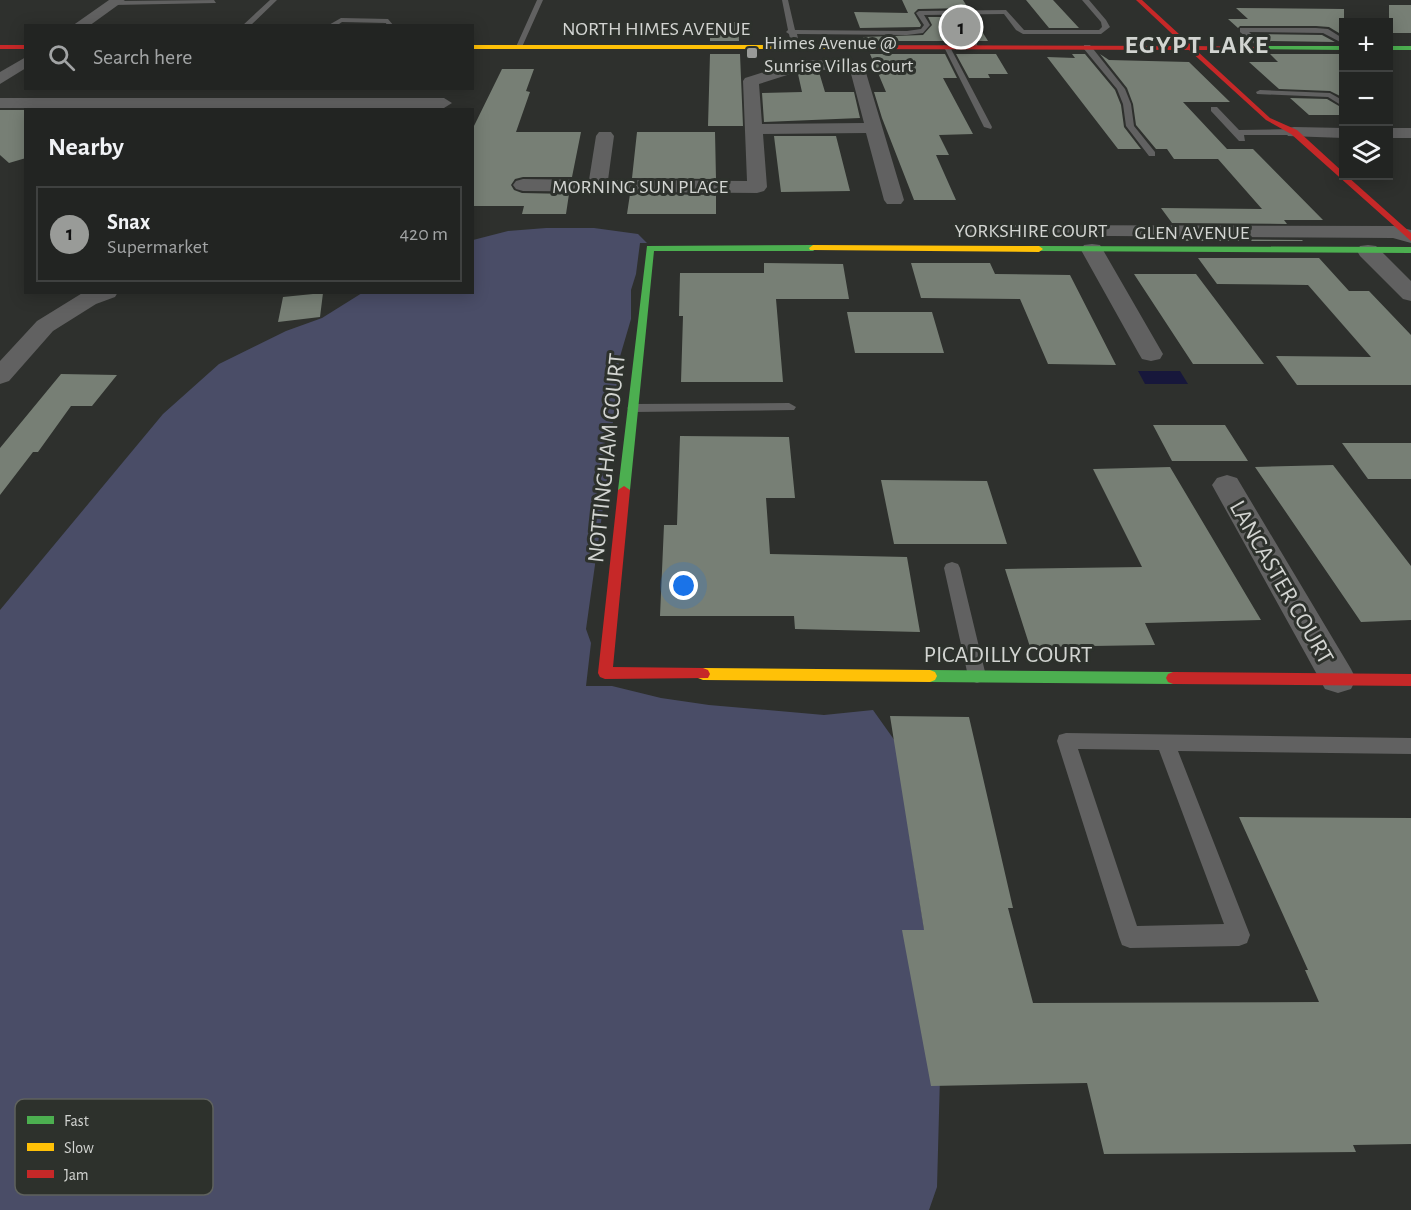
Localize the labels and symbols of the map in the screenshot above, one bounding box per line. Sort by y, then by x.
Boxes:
pin: 1 [942,4,980,50]
street label: NORTH HIMES AVENUE [562,19,750,39]
district label: EGYPT LAKE [1125,32,1269,58]
place label: Himes Avenue @ Sunrise Villas Court [764,33,914,76]
marker: Himes Avenue @ Sunrise Villas Court [745,46,759,60]
street label: MORNING SUN PLACE [552,177,728,197]
street label: YORKSHIRE COURT [955,221,1108,241]
street label: GLEN AVENUE [1135,223,1250,243]
street label: NOTTINGHAM COURT [584,352,630,564]
street label: LANCASTER COURT [1225,497,1338,669]
your location [669,571,698,600]
street label: PICADILLY COURT [923,643,1093,667]
legend [15,1099,213,1195]
text: Fast [64,1113,89,1129]
text: Slow [64,1140,94,1156]
text: Jam [64,1167,89,1183]

